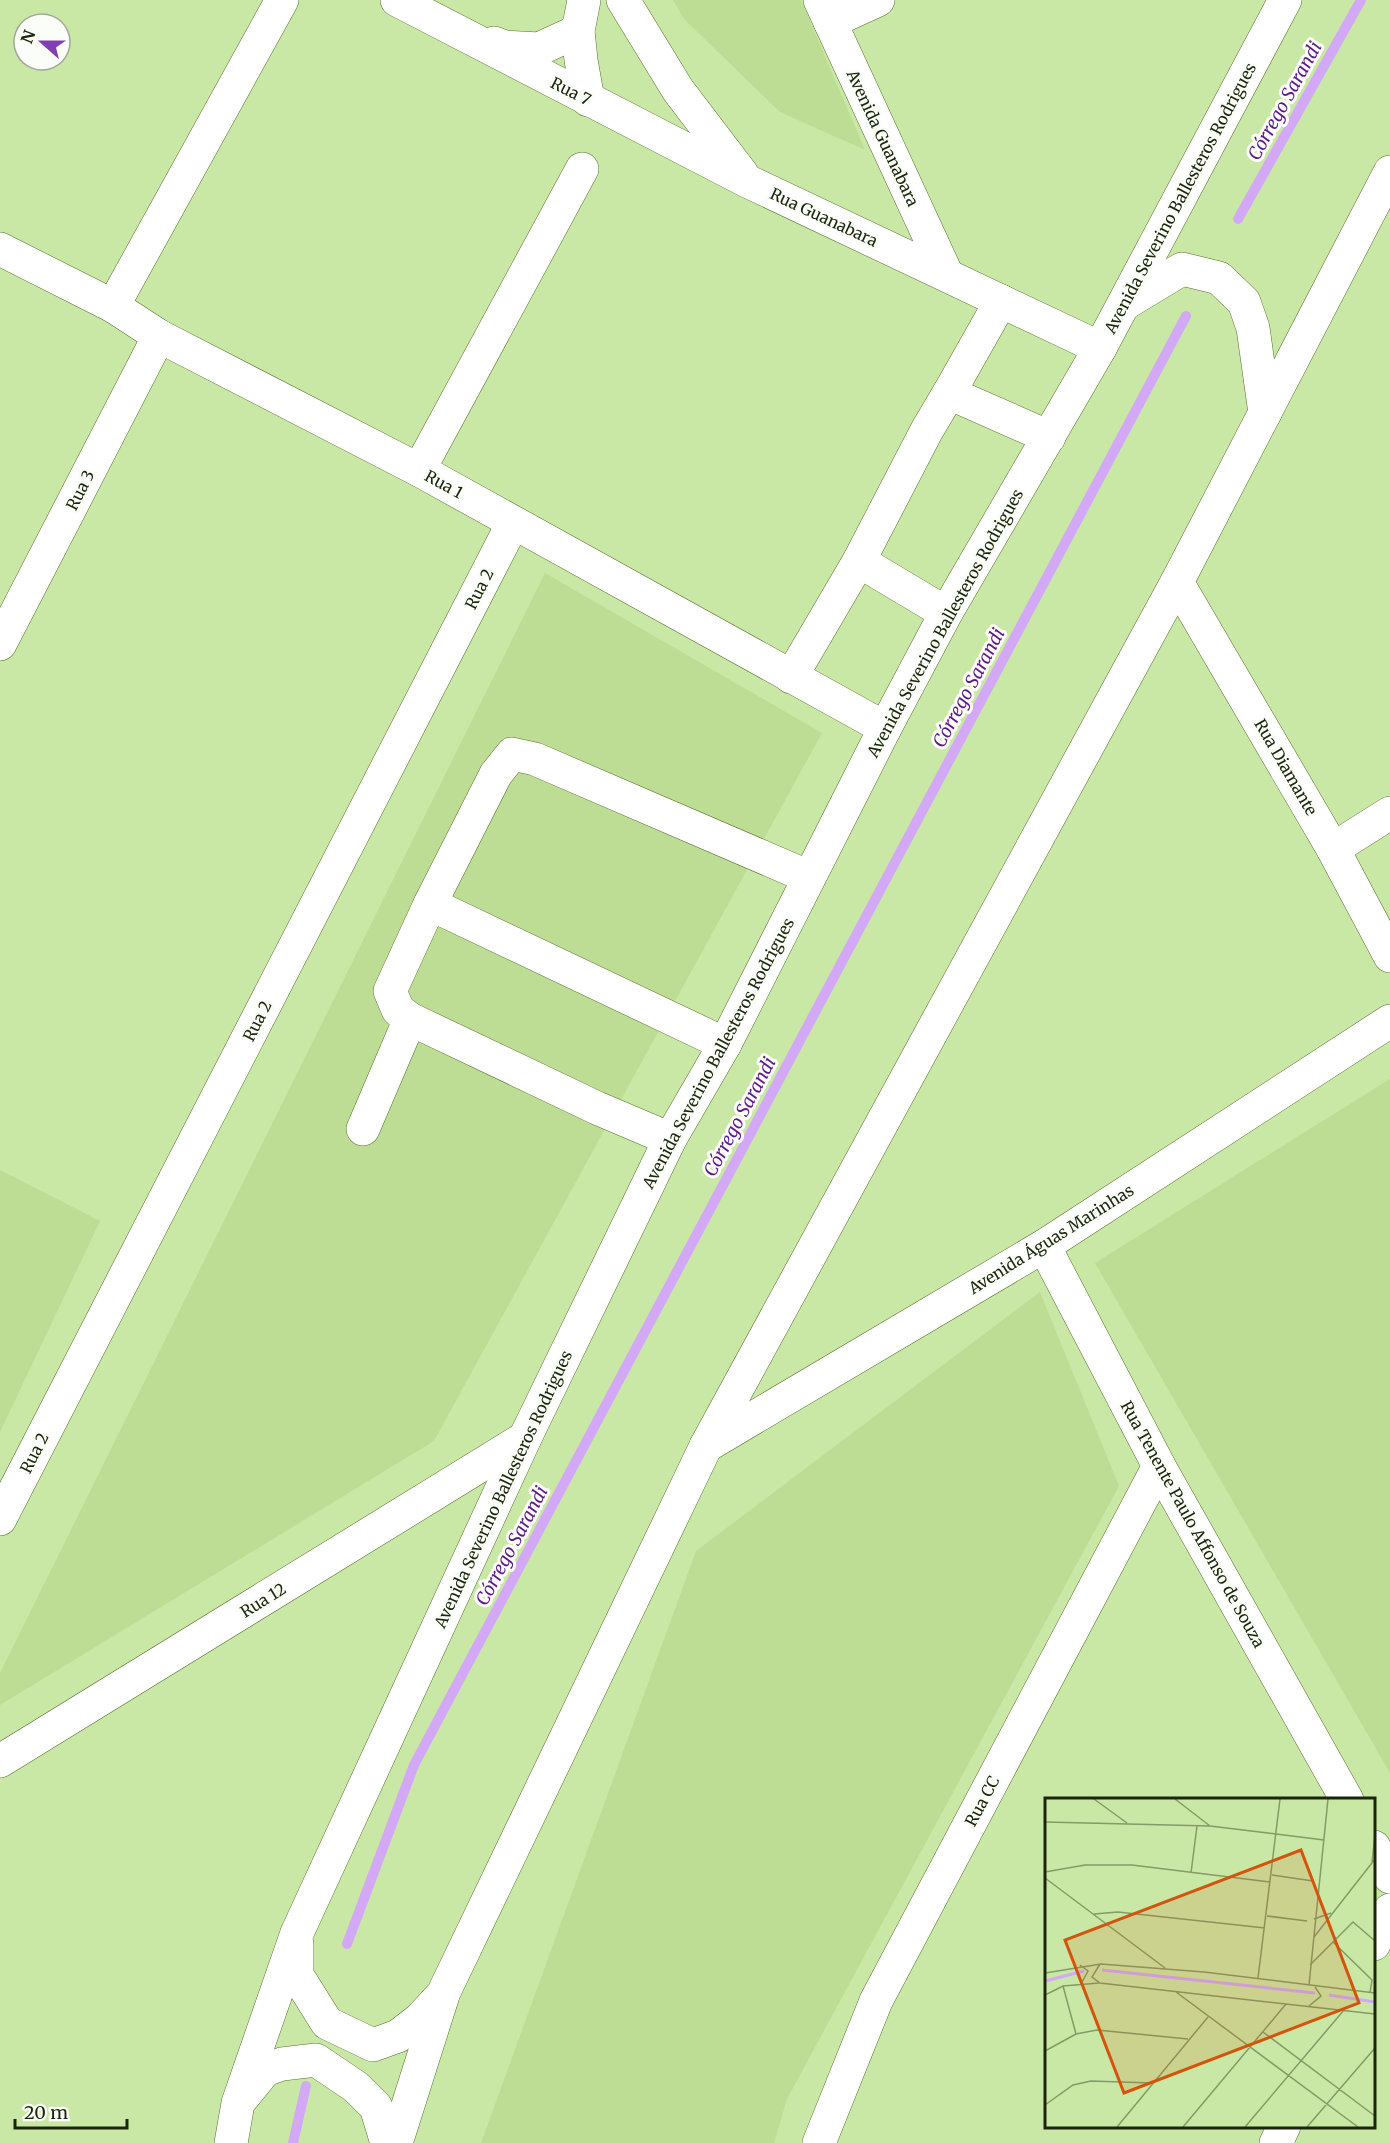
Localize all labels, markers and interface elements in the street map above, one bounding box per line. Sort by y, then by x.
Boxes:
north arrow [12,12,72,72]
text: N [16,27,40,46]
water label: Córrego Sarandi [1242,37,1327,164]
street label: Avenida Severino Ballesteros Rodrigues [1099,59,1260,338]
street label: Avenida Guanabara [842,66,924,210]
street label: Rua 7 [548,72,594,110]
street label: Rua Guanabara [767,183,881,251]
street label: Rua 1 [421,465,467,503]
street label: Rua 3 [61,467,99,513]
street label: Avenida Severino Ballesteros Rodrigues [862,485,1027,762]
street label: Rua 2 [460,565,498,613]
water label: Córrego Sarandi [927,624,1010,751]
street label: Rua Diamante [1250,715,1322,819]
street label: Avenida Severino Ballesteros Rodrigues [637,914,798,1193]
street label: Rua 2 [238,997,276,1045]
water label: Córrego Sarandi [698,1053,781,1180]
street label: Avenida Águas Marinhas [964,1180,1137,1299]
street label: Avenida Severino Ballesteros Rodrigues [429,1347,576,1632]
street label: Rua Tenente Paulo Affonso de Souza [1117,1397,1270,1651]
street label: Rua 2 [15,1429,53,1477]
water label: Córrego Sarandi [470,1482,553,1609]
street label: Rua 12 [237,1578,289,1622]
street label: Rua CC [960,1772,1004,1830]
inset map [1045,1798,1375,2128]
scale bar [15,2092,128,2130]
text: 20 m [24,2101,68,2124]

